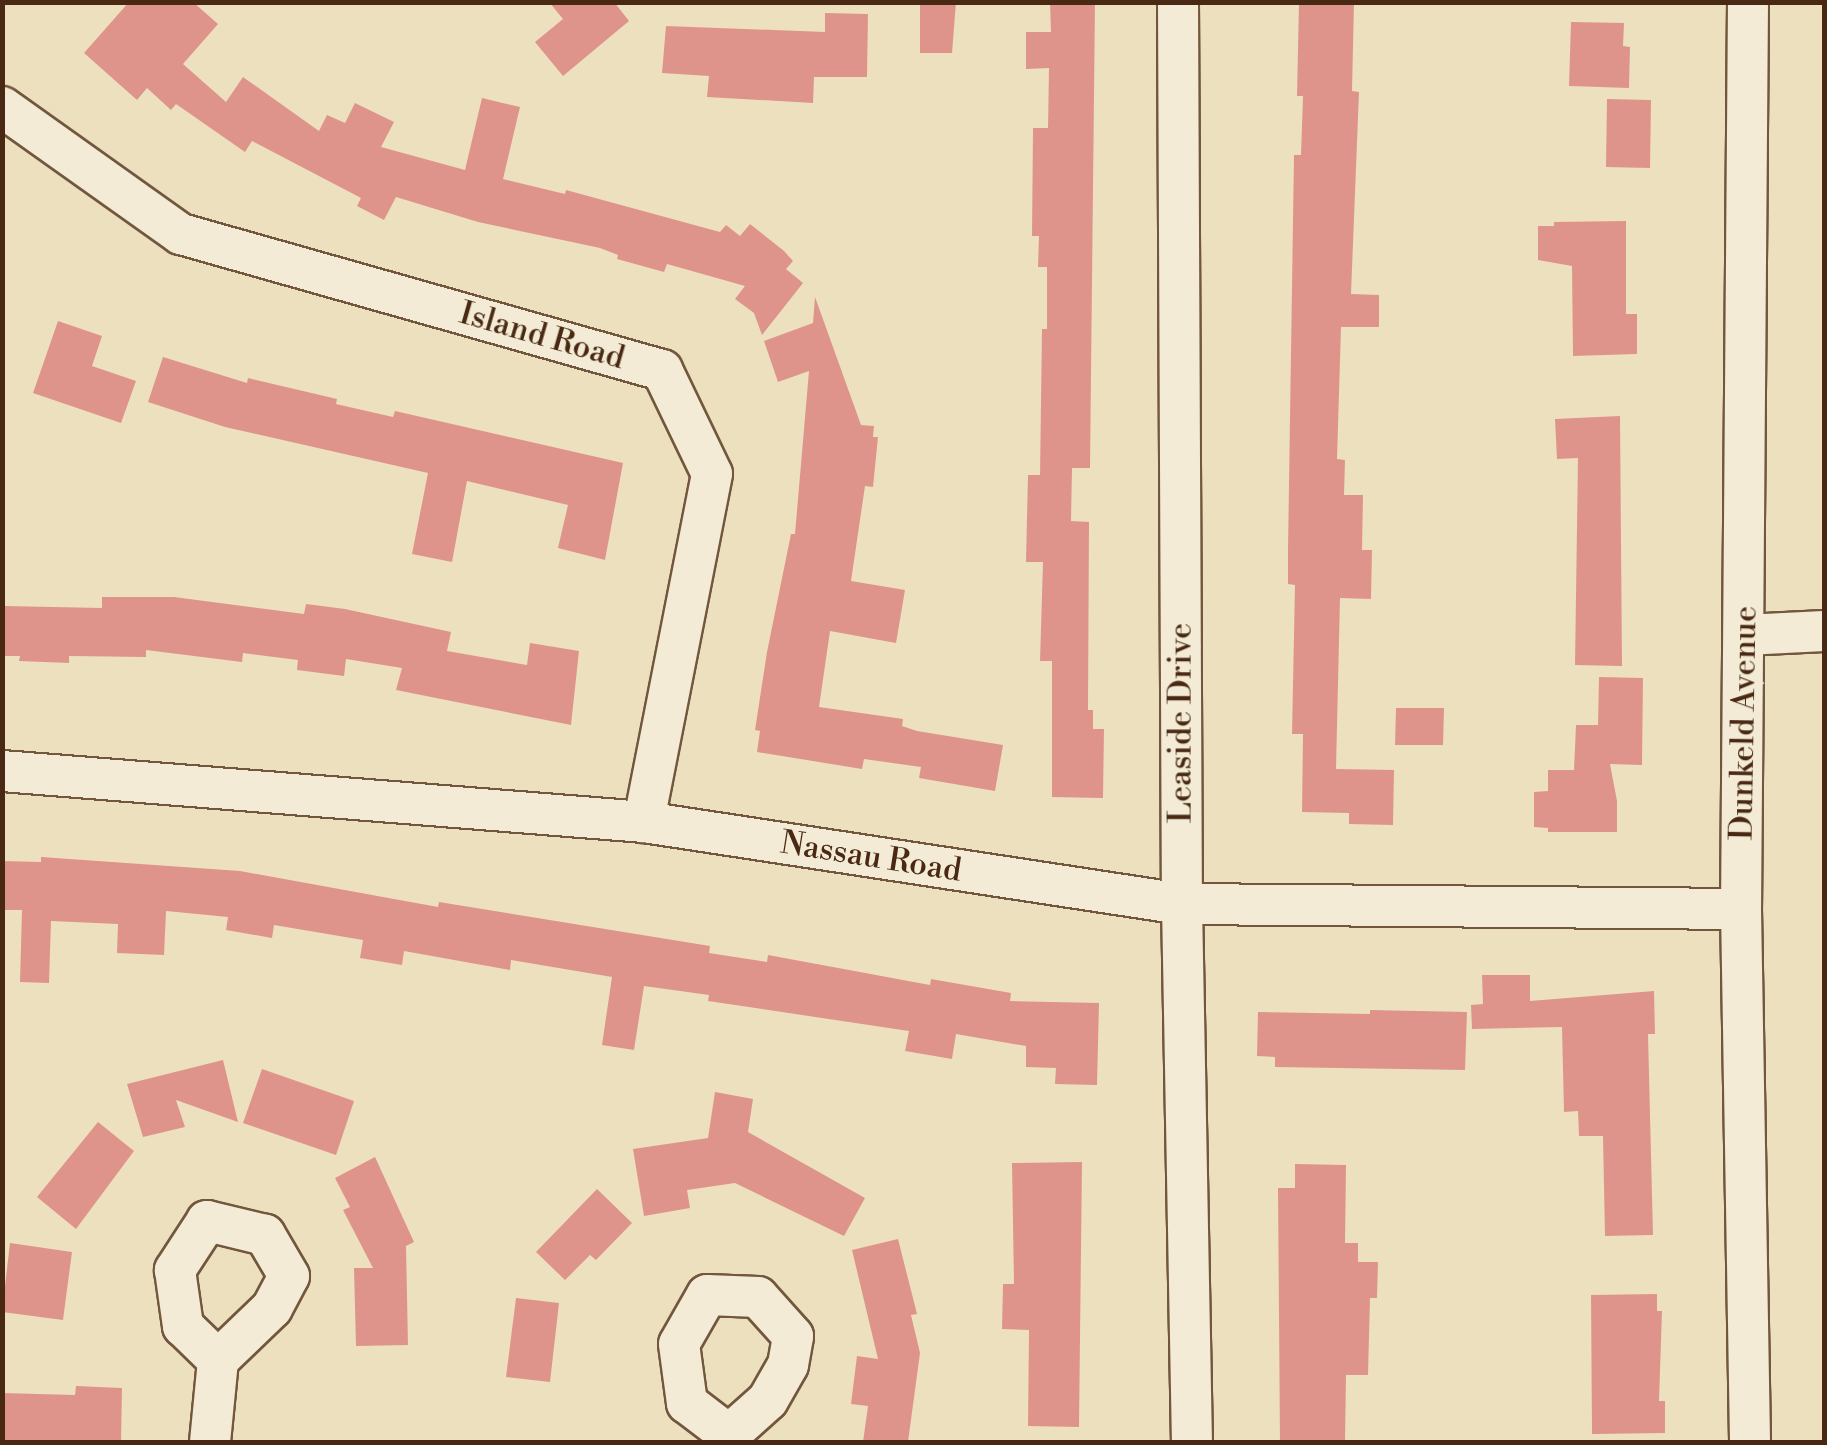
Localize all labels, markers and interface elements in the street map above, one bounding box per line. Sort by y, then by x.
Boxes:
street label: Island Road [455,294,629,378]
street label: Dunkeld Avenue [1723,605,1765,841]
street label: Leaside Drive [1162,623,1200,823]
street label: Nassau Road [778,824,964,890]

